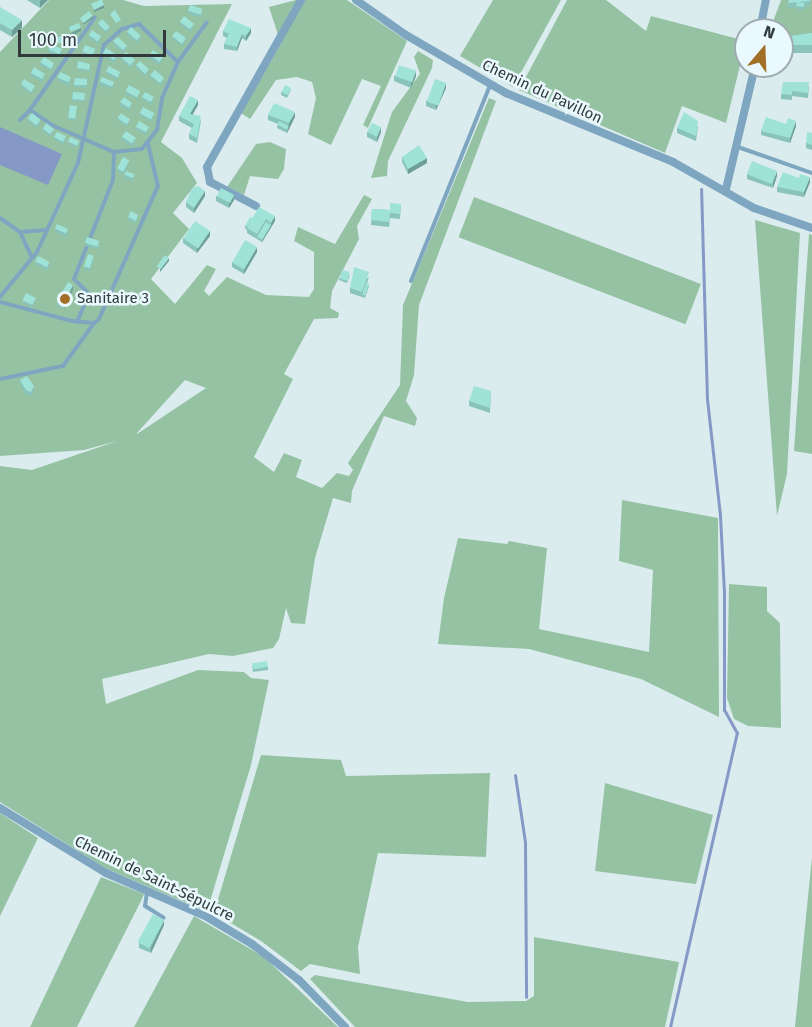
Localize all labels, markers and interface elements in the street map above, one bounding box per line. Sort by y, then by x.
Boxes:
scale bar [21,18,170,56]
north arrow [734,18,794,78]
text: N [761,22,777,43]
text: 100 m [29,29,77,51]
street label: Chemin du Pavillon [479,56,605,128]
place label: Sanitaire 3 [77,290,149,308]
marker: Sanitaire 3 [58,292,72,306]
street label: Chemin de Saint-Sépulcre [72,833,236,925]

